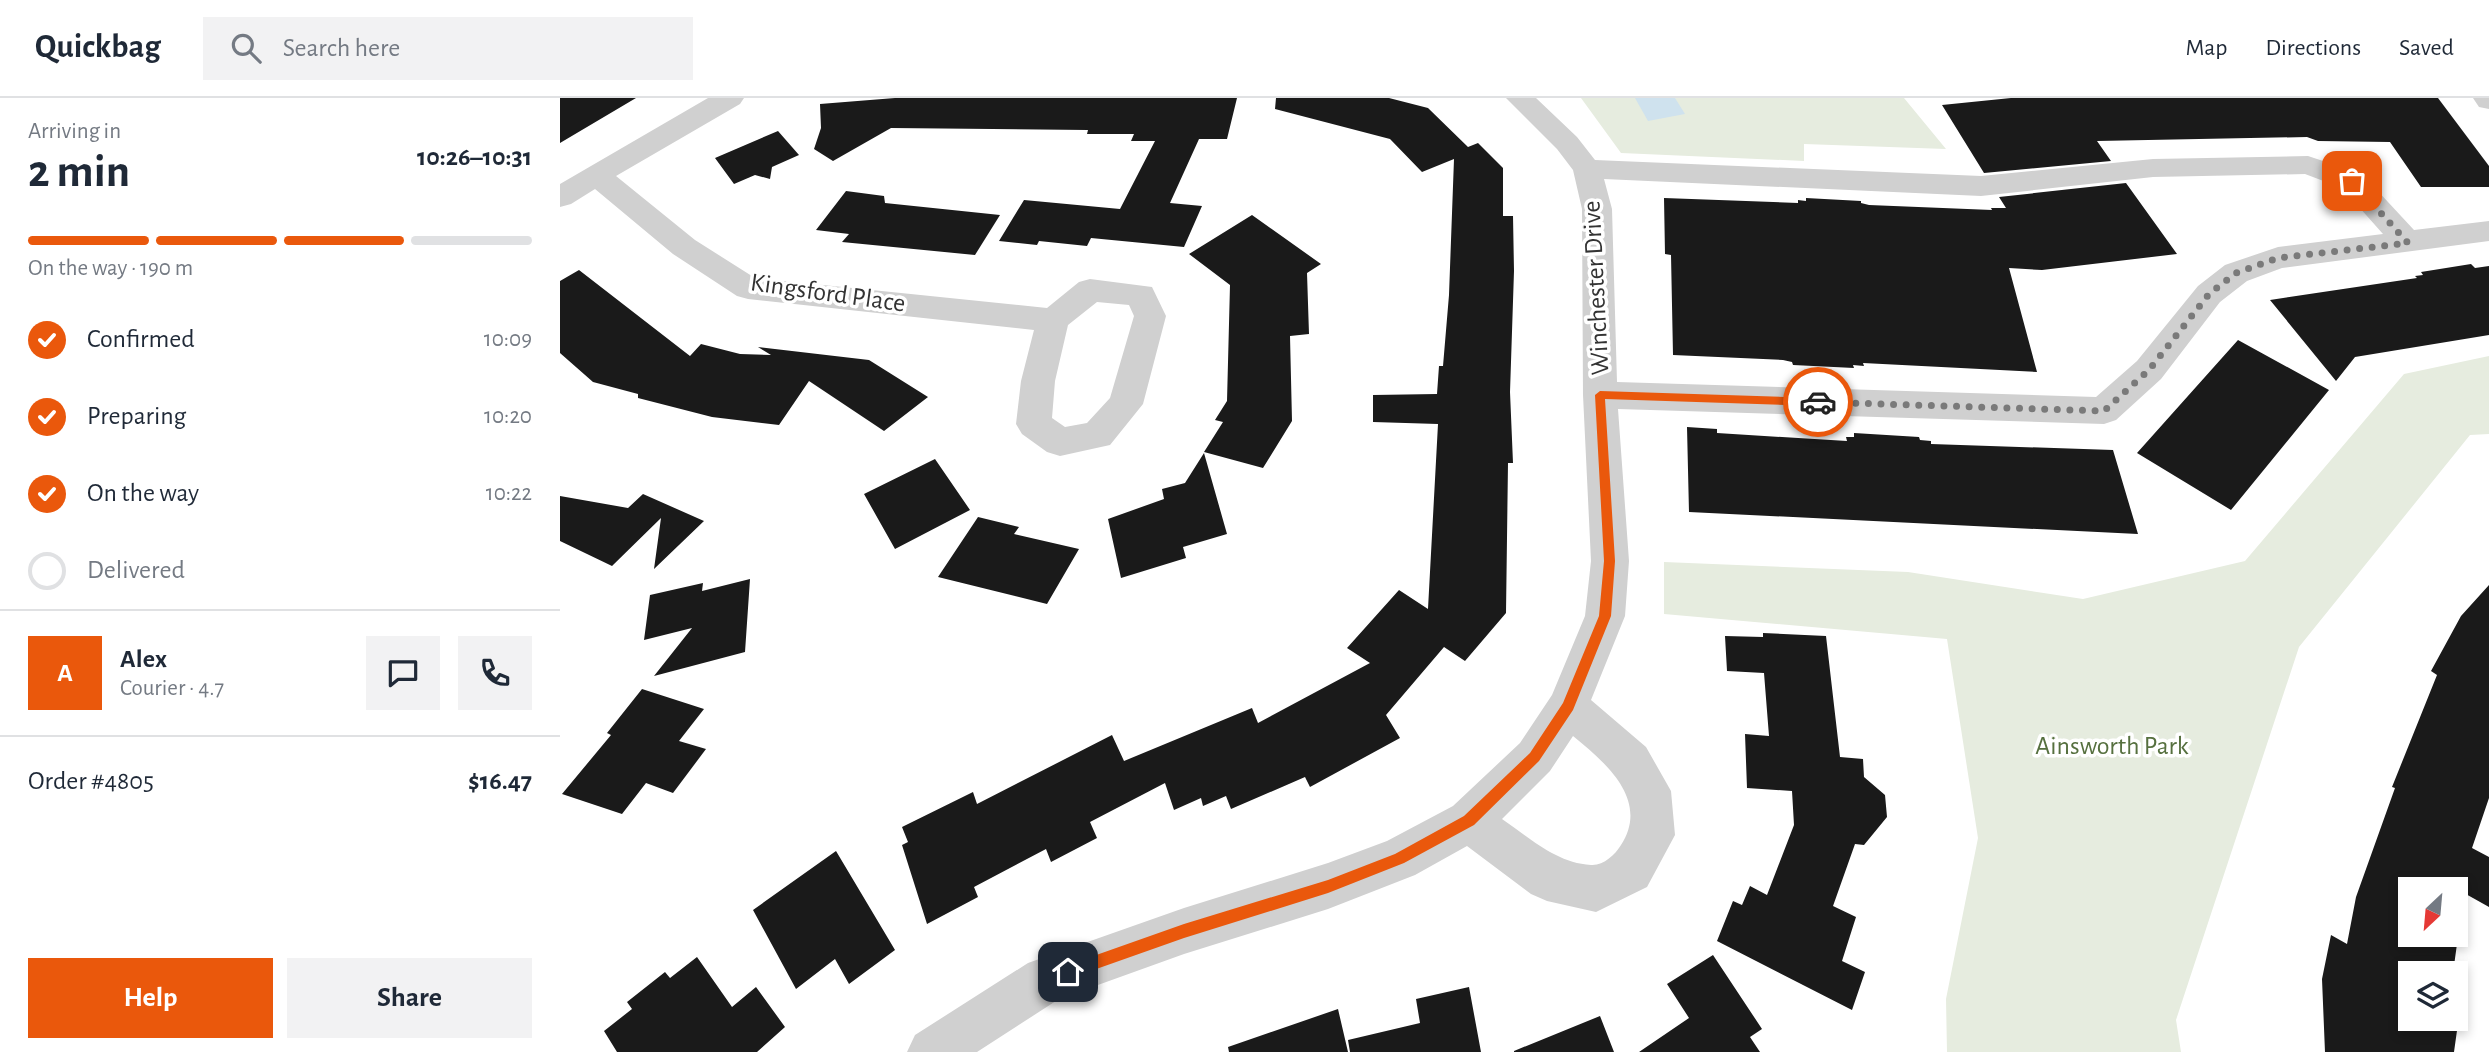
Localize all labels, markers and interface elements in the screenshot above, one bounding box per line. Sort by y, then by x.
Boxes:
search box [203,17,693,80]
icon: search [227,29,265,67]
text: Quickbag [35,31,161,64]
text: Search here [283,35,400,61]
text: Map [2185,36,2227,60]
text: Directions [2265,36,2361,60]
text: Saved [2399,36,2454,60]
text: Arriving in [28,120,121,143]
text: 10:26–10:31 [417,144,532,170]
text: 2 min [28,149,130,195]
pin [2322,151,2382,211]
icon: bag [2333,162,2371,200]
street label: Winchester Drive [1578,200,1614,376]
text: On the way · 190 m [28,257,193,280]
street label: Kingsford Place [749,269,907,317]
icon: check [28,321,66,359]
text: Confirmed [87,326,195,352]
text: 10:09 [484,328,532,351]
courier [1783,367,1853,437]
icon: car [1799,383,1837,421]
icon: check [28,398,66,436]
text: Preparing [87,403,186,429]
text: 10:20 [484,405,532,428]
icon: check [28,475,66,513]
text: On the way [87,480,199,506]
text: 10:22 [486,482,532,505]
text: Delivered [87,557,185,583]
button: chat [366,636,440,710]
button: phone [458,636,532,710]
text: Alex [120,646,167,672]
text: A [57,660,73,686]
text: Courier · 4.7 [120,677,224,700]
park label: Ainsworth Park [2035,733,2189,759]
text: Order #4805 [28,768,154,794]
text: $16.47 [468,768,532,794]
north arrow [2398,877,2468,947]
map controls [2398,877,2468,1031]
pin [1038,942,1098,1002]
icon: home [1049,953,1087,991]
button: Help [28,958,273,1038]
button: Share [287,958,532,1038]
button: layers [2398,961,2468,1031]

